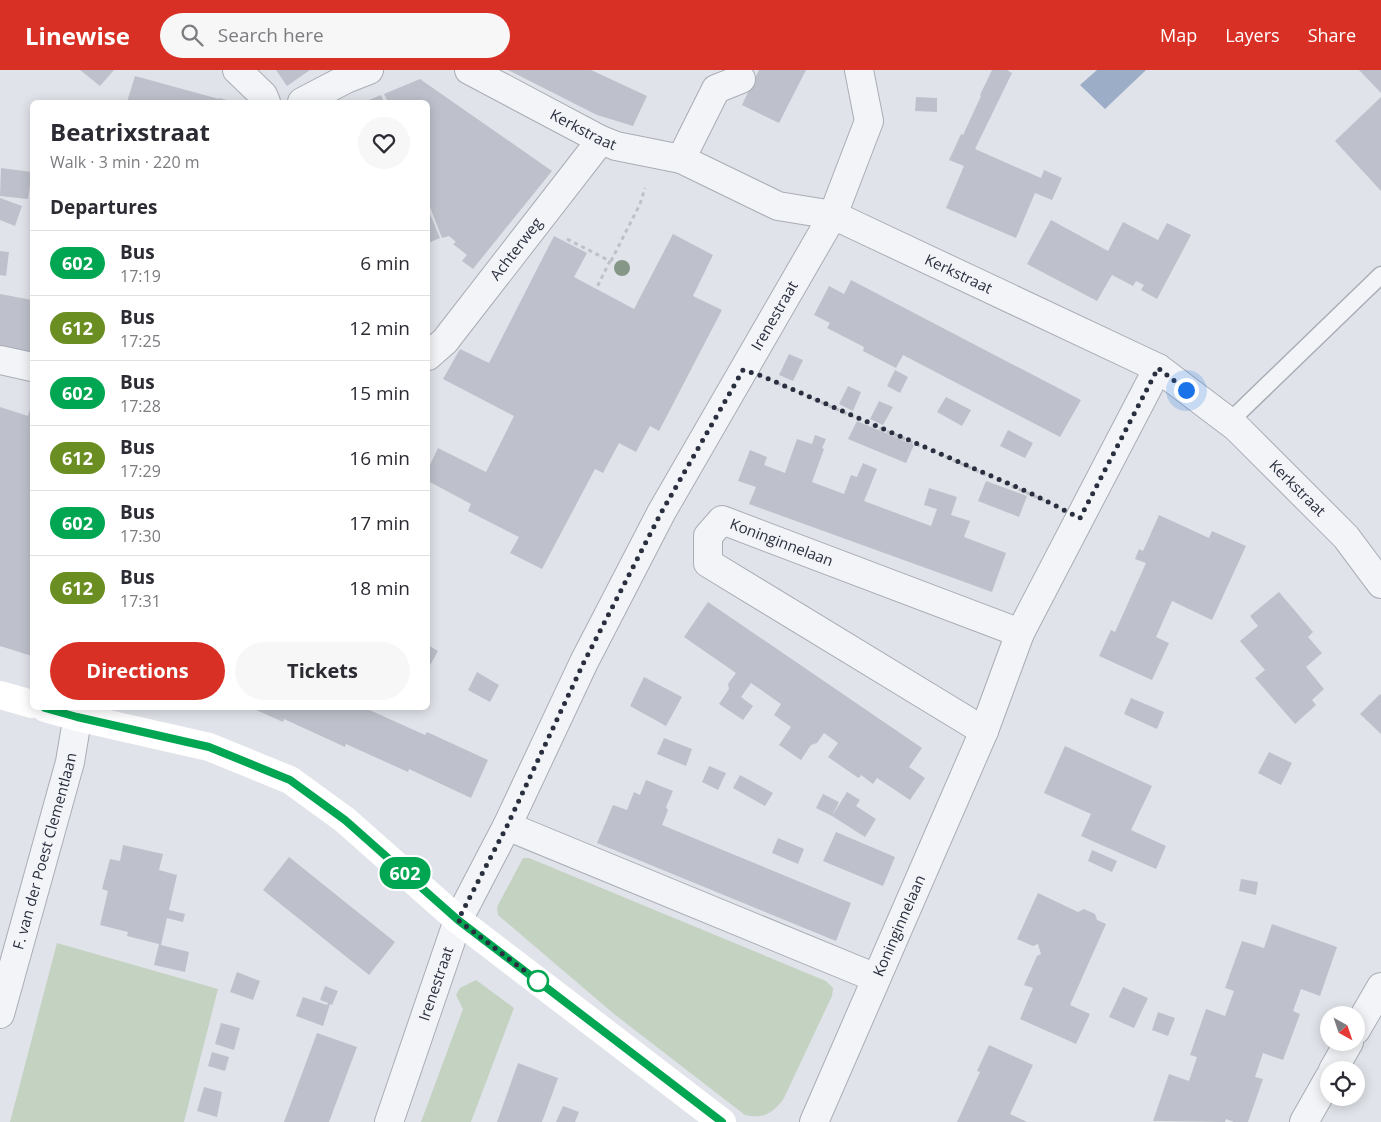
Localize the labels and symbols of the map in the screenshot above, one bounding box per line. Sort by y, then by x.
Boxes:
street label: Kerkstraat [547,104,620,154]
street label: Achterweg [485,213,546,284]
street label: Kerkstraat [922,249,996,298]
street label: Irenestraat [746,277,802,354]
your location [1174,378,1199,403]
street label: Kerkstraat [1265,455,1331,520]
street label: Koninginnelaan [727,513,836,570]
street label: F. van der Poest Clementlaan [7,751,80,952]
line badge: 602 [376,857,434,889]
street label: Koninginnelaan [868,871,929,979]
street label: Irenestraat [413,944,457,1023]
unlabelled marker [527,970,549,992]
north arrow [1320,1006,1365,1051]

